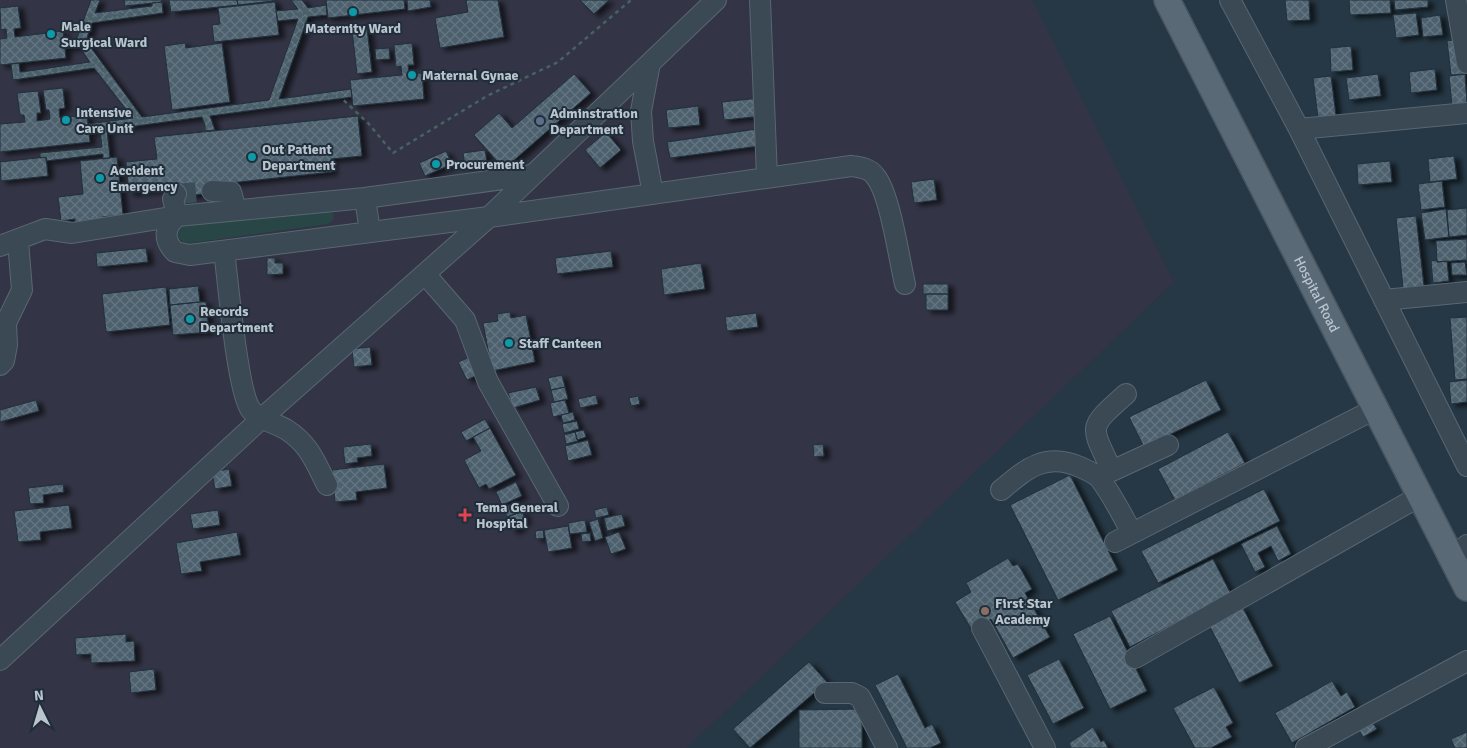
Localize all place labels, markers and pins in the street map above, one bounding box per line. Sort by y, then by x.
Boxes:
marker: Maternity Ward [347,6,359,18]
place label: Male Surgical Ward [61,18,148,51]
place label: Maternity Ward [305,20,401,37]
marker: Male Surgical Ward [45,28,57,40]
place label: Maternal Gynae [422,67,518,84]
marker: Maternal Gynae [406,69,418,81]
place label: Intensive Care Unit [76,104,134,137]
place label: Adminstration Department [550,105,638,138]
marker: Intensive Care Unit [60,114,72,126]
marker: Adminstration Department [534,115,546,127]
place label: Out Patient Department [262,141,336,174]
marker: Out Patient Department [246,151,258,163]
place label: Procurement [446,156,525,173]
marker: Procurement [430,158,442,170]
place label: Accident Emergency [110,162,177,195]
marker: Accident Emergency [94,172,106,184]
place label: Records Department [200,303,274,336]
marker: Records Department [184,313,196,325]
place label: Staff Canteen [519,335,602,352]
marker: Staff Canteen [503,337,515,349]
place label: Tema General Hospital [476,499,559,532]
marker: Tema General Hospital [458,508,472,522]
place label: First Star Academy [995,595,1053,628]
marker: First Star Academy [979,605,991,617]

